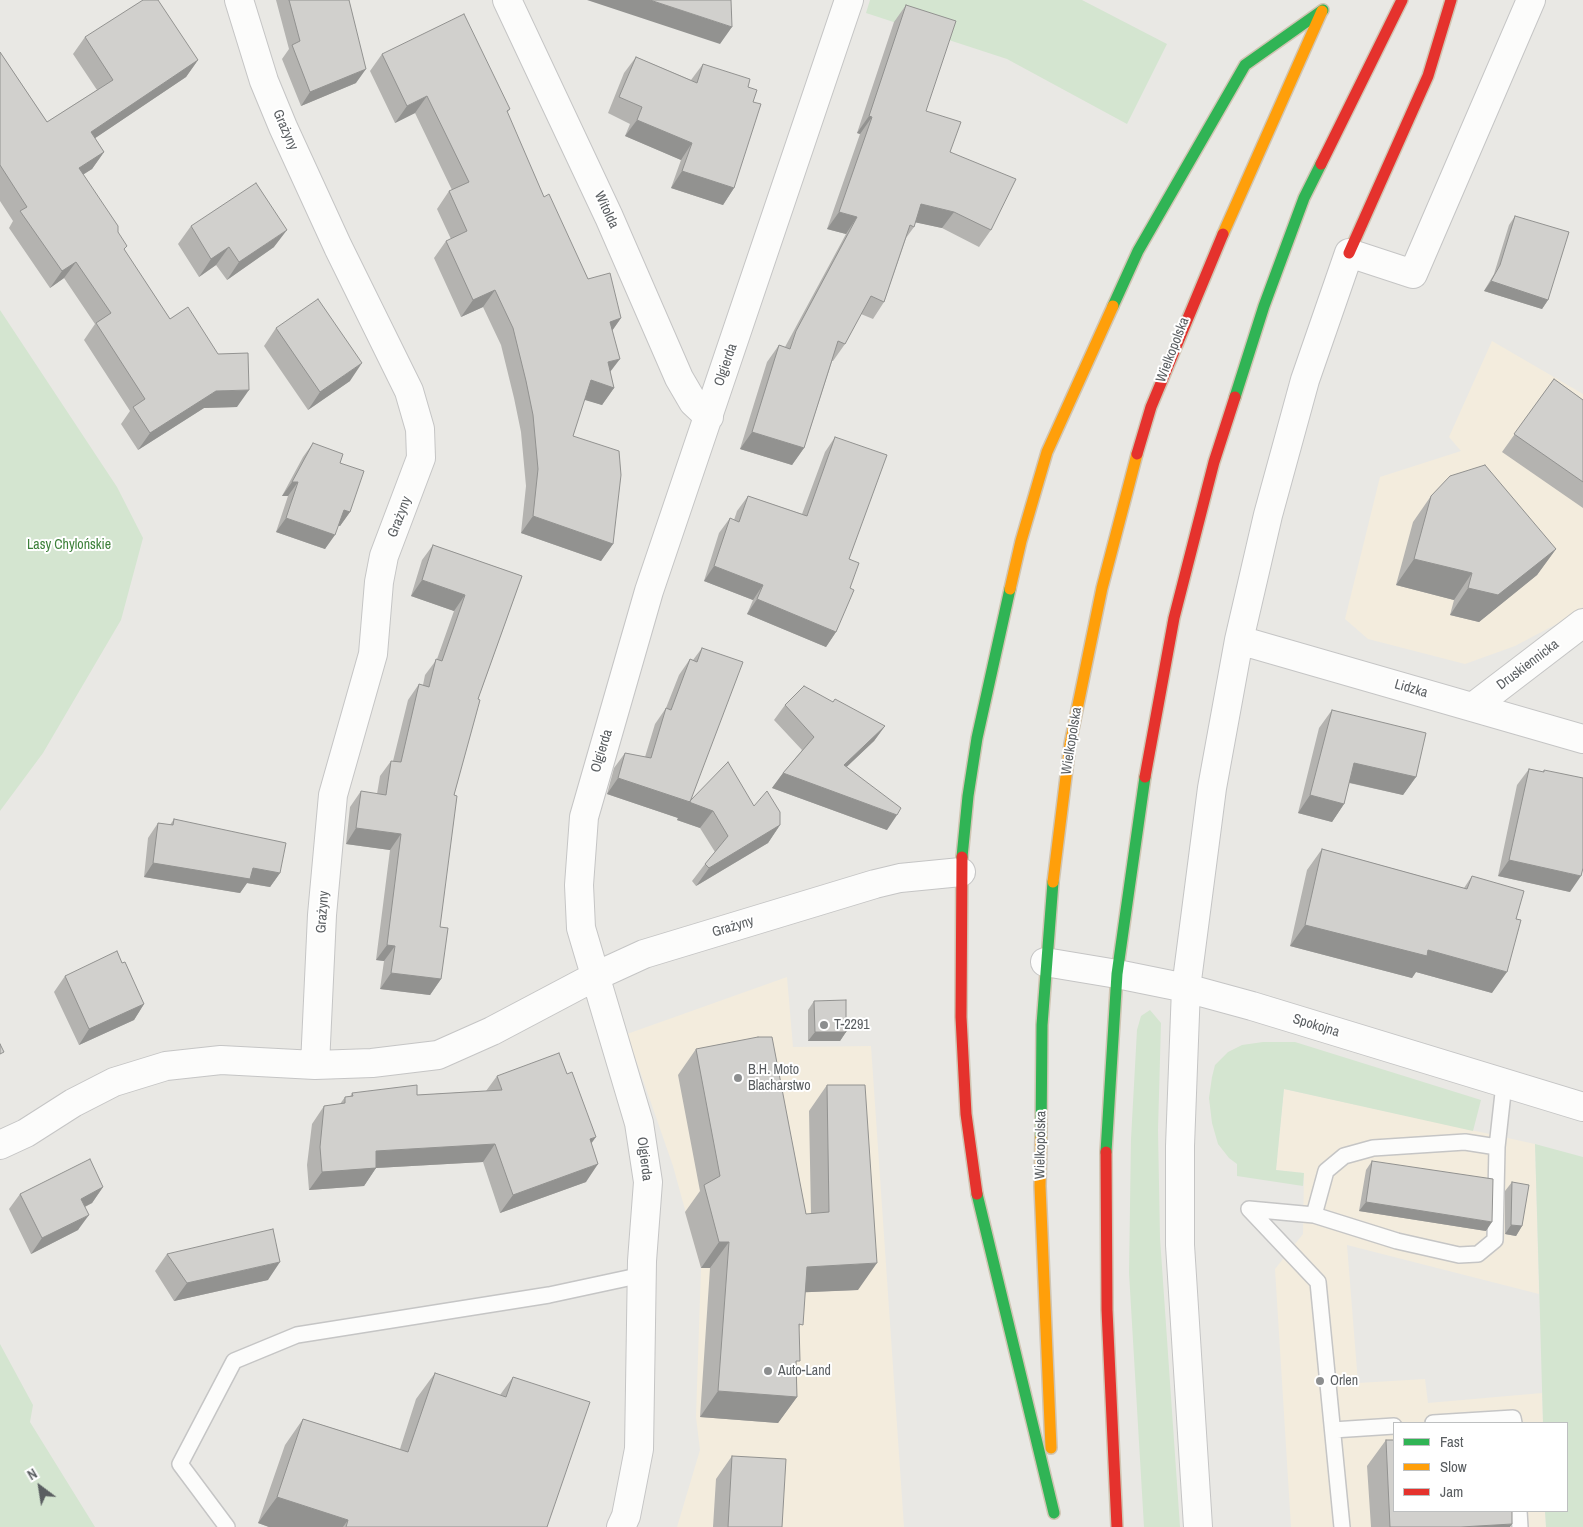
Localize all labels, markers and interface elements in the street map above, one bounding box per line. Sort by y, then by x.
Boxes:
street label: Grażyny [269,107,301,153]
street label: Witolda [590,189,622,231]
street label: Wielkopolska [1153,315,1193,385]
street label: Olgierda [711,341,741,389]
street label: Grażyny [384,494,416,540]
park label: Lasy Chylońskie [27,537,111,553]
street label: Druskiennicka [1494,636,1562,694]
street label: Lidzka [1392,676,1430,702]
street label: Wielkopolska [1058,706,1086,776]
street label: Olgierda [588,727,616,775]
street label: Grażyny [313,890,333,934]
street label: Grażyny [710,913,756,941]
street label: Spokojna [1291,1011,1341,1041]
place label: T-2291 [834,1017,870,1033]
marker: T-2291 [818,1019,830,1031]
place label: B.H. Moto Blacharstwo [748,1062,811,1094]
marker: B.H. Moto Blacharstwo [732,1072,744,1084]
street label: Wielkopolska [1032,1111,1050,1179]
street label: Olgierda [633,1136,655,1182]
place label: Auto-Land [778,1363,831,1379]
marker: Auto-Land [762,1365,774,1377]
place label: Orlen [1330,1373,1358,1389]
marker: Orlen [1314,1375,1326,1387]
legend [1393,1422,1568,1512]
text: Fast [1440,1431,1463,1452]
text: Slow [1440,1456,1467,1477]
north arrow [15,1462,65,1512]
text: N [24,1464,40,1484]
text: Jam [1440,1481,1463,1502]

